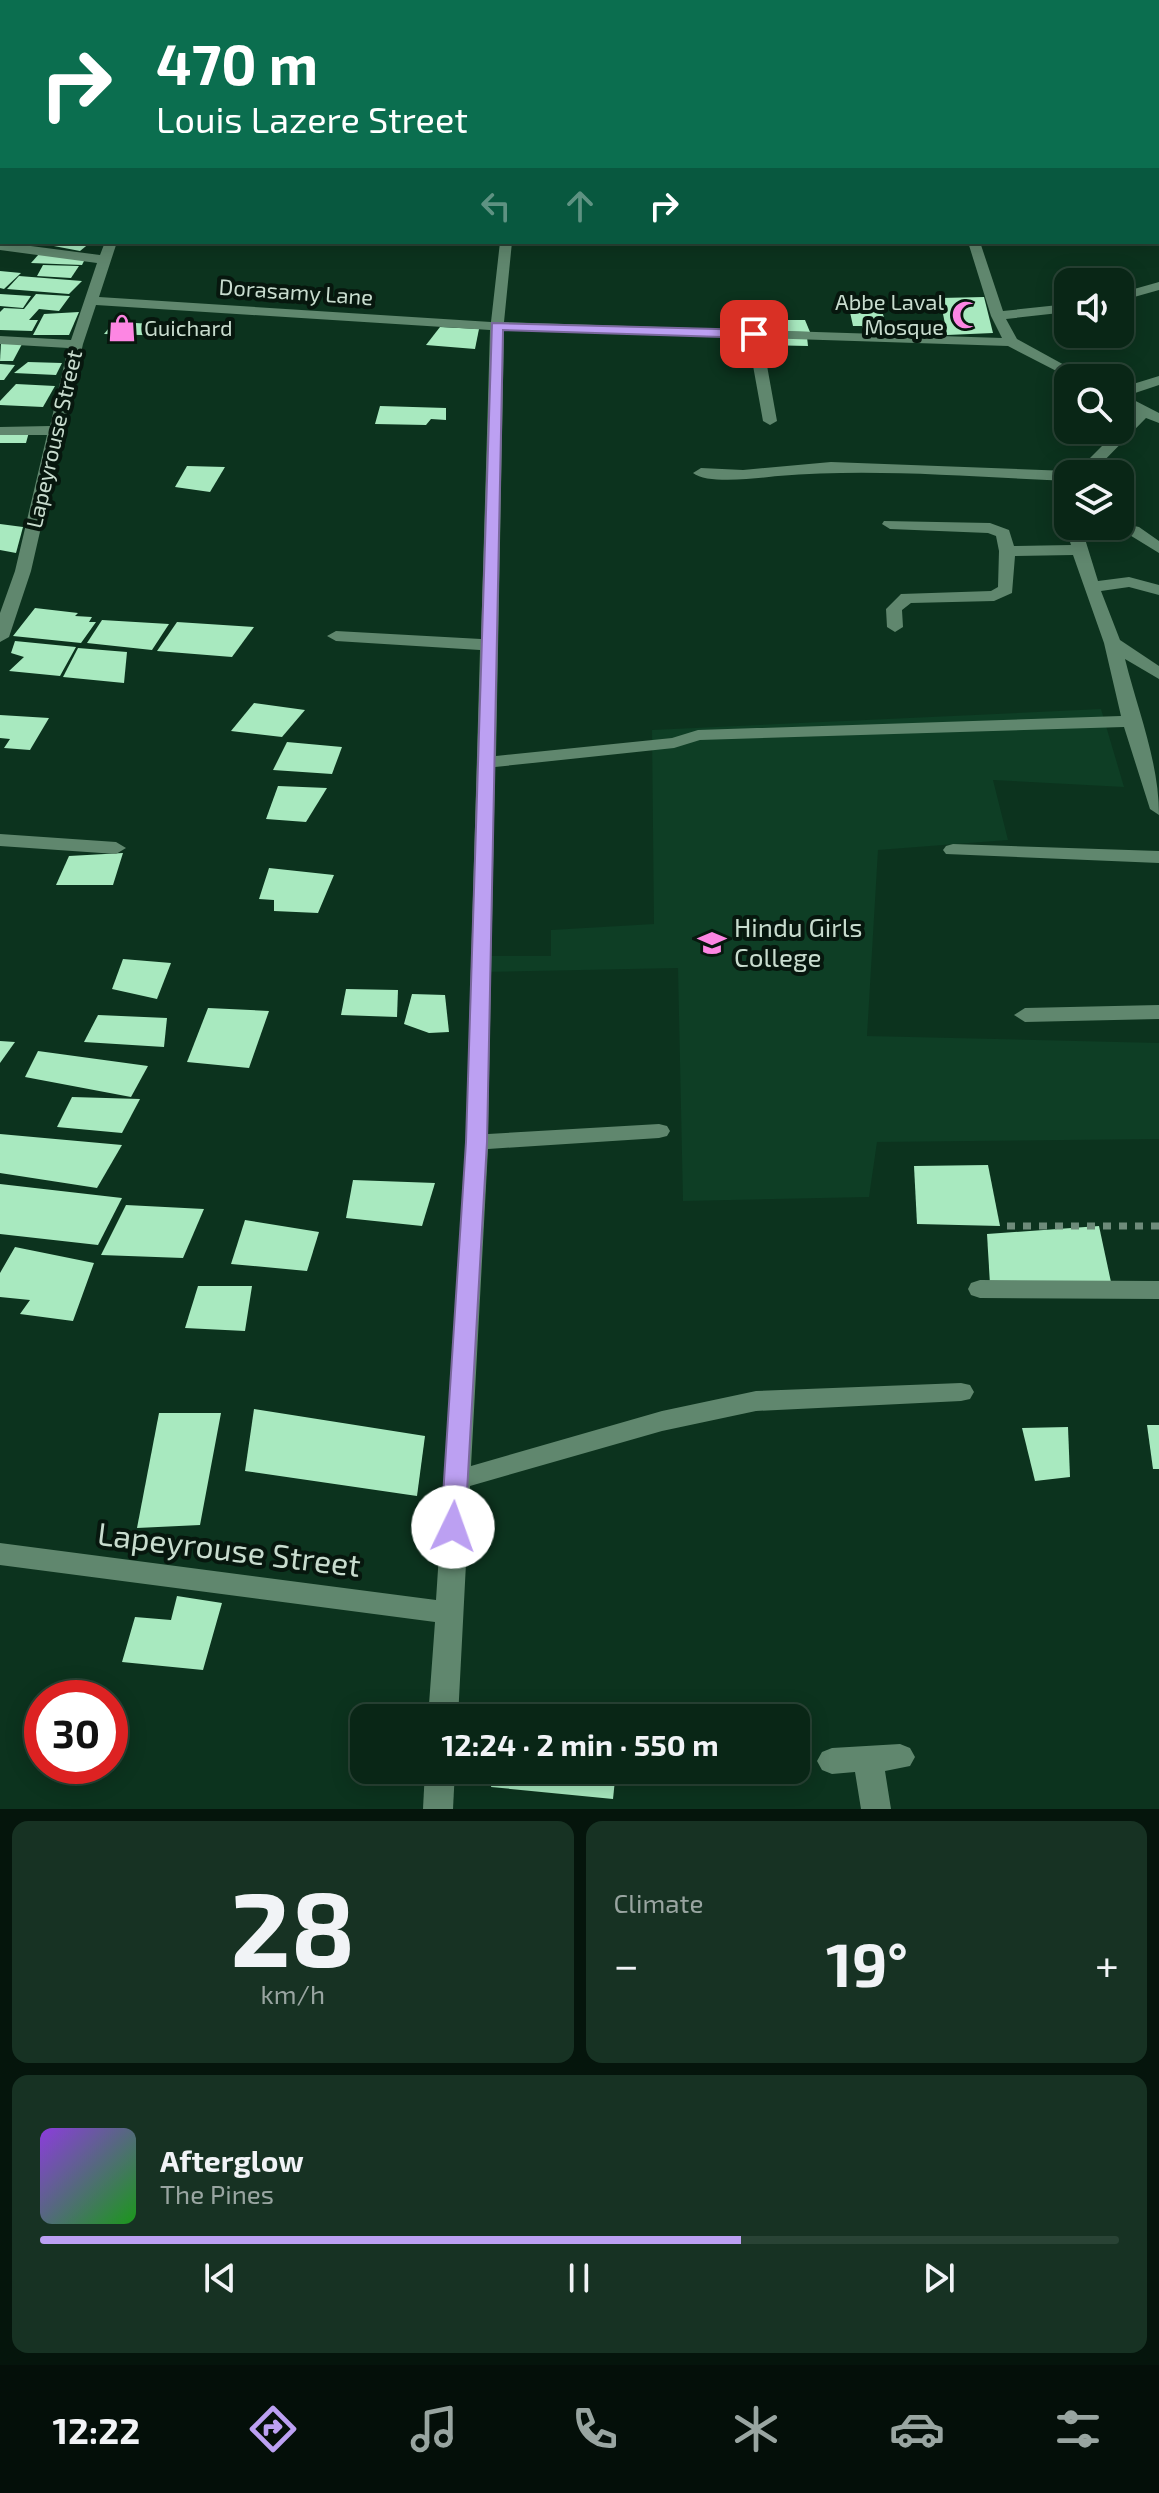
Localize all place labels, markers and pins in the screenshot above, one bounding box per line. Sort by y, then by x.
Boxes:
place label: Abbe Laval Mosque [835,288,944,339]
pin [720,300,788,368]
mosque icon: Abbe Laval Mosque [951,300,981,330]
shop icon: Guichard [107,313,137,343]
place label: Guichard [144,314,233,340]
place label: Hindu Girls College [734,911,863,972]
school or university icon: Hindu Girls College [697,928,727,958]

